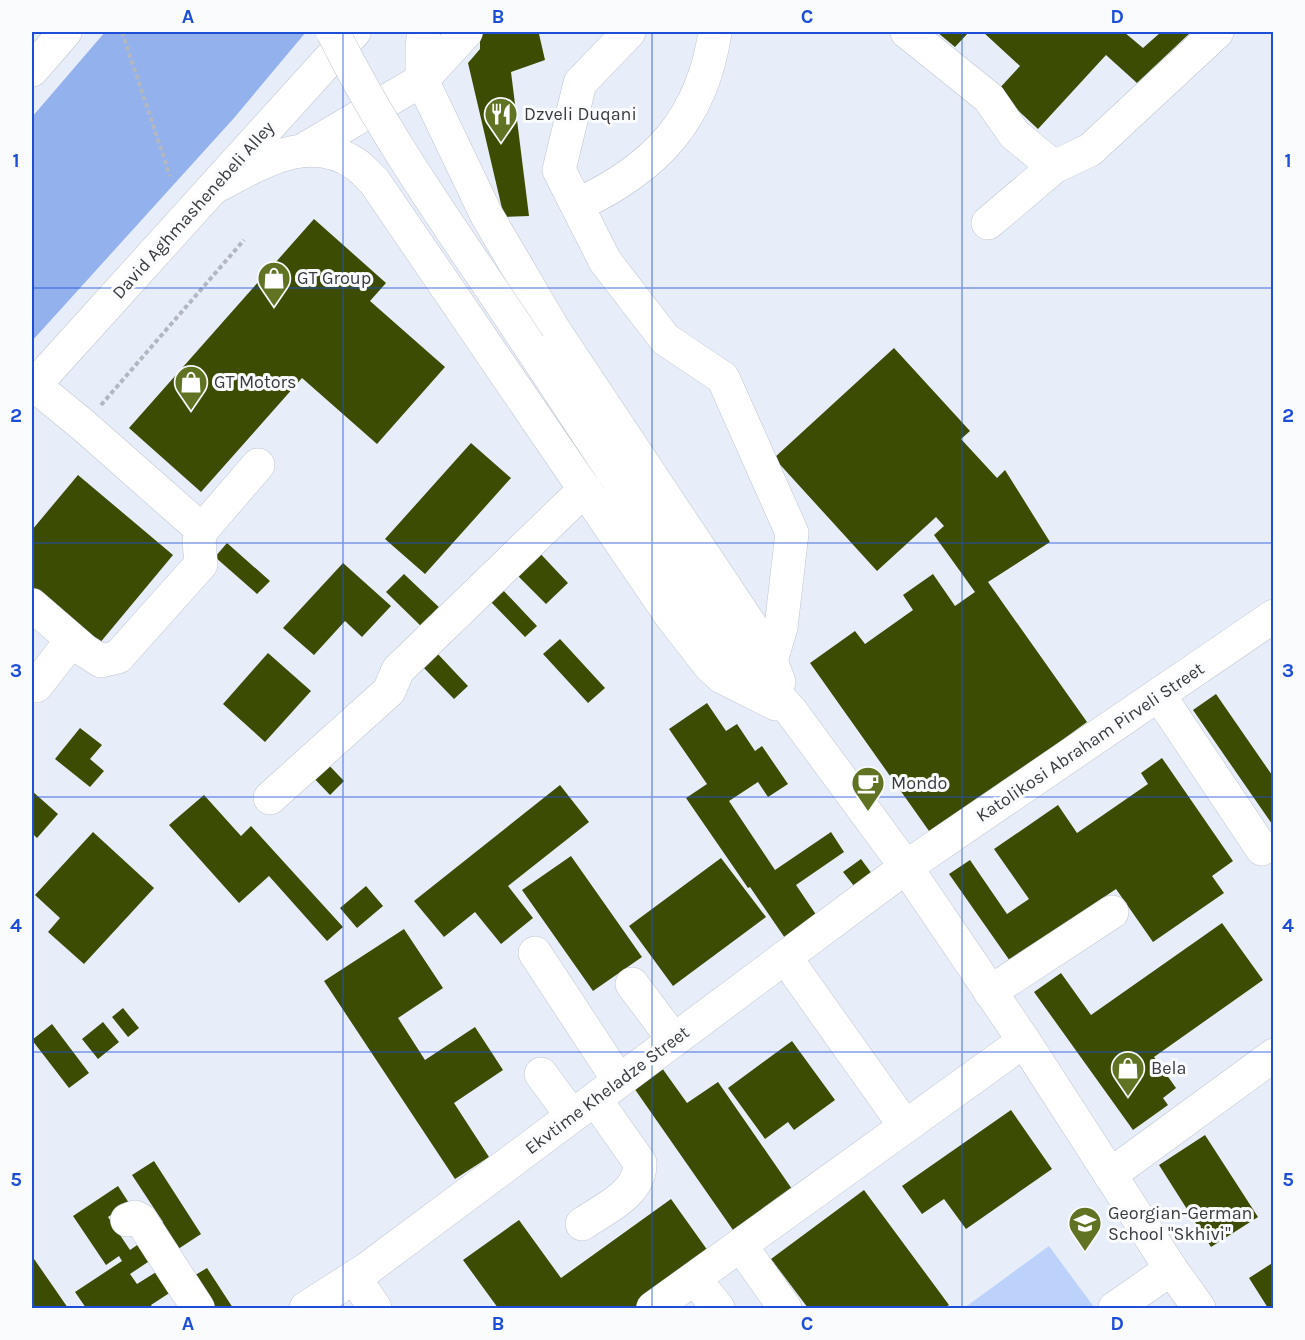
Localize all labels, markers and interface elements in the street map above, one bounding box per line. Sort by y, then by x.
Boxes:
text: A [182,5,195,28]
text: B [492,5,504,28]
text: C [801,5,813,28]
text: D [1110,5,1124,28]
restaurant icon: Dzveli Duqani [483,96,519,143]
place label: Dzveli Duqani [524,103,637,125]
street label: David Aghmashenebeli Alley [107,116,279,303]
text: 1 [12,149,20,172]
text: 1 [1284,149,1292,172]
shop icon: GT Group [256,260,292,307]
place label: GT Group [297,267,371,289]
shop icon: GT Motors [173,364,209,411]
place label: GT Motors [214,371,297,393]
text: 2 [10,404,22,427]
text: 2 [1282,404,1294,427]
street label: Katolikosi Abraham Pirveli Street [972,657,1208,827]
text: 3 [10,659,22,682]
text: 3 [1282,659,1294,682]
cafe icon: Mondo [850,765,886,812]
place label: Mondo [891,772,947,794]
text: 4 [10,914,22,937]
text: 4 [1282,914,1294,937]
street label: Ekvtime Kheladze Street [521,1021,694,1159]
shop icon: Bela [1110,1050,1146,1097]
place label: Bela [1151,1057,1186,1079]
text: 5 [10,1168,22,1191]
text: 5 [1282,1168,1294,1191]
place label: Georgian-German School "Skhivi" [1108,1202,1252,1245]
school or university icon: Georgian-German School "Skhivi" [1067,1205,1103,1252]
text: A [182,1312,195,1335]
text: B [492,1312,504,1335]
text: C [801,1312,813,1335]
text: D [1110,1312,1124,1335]

